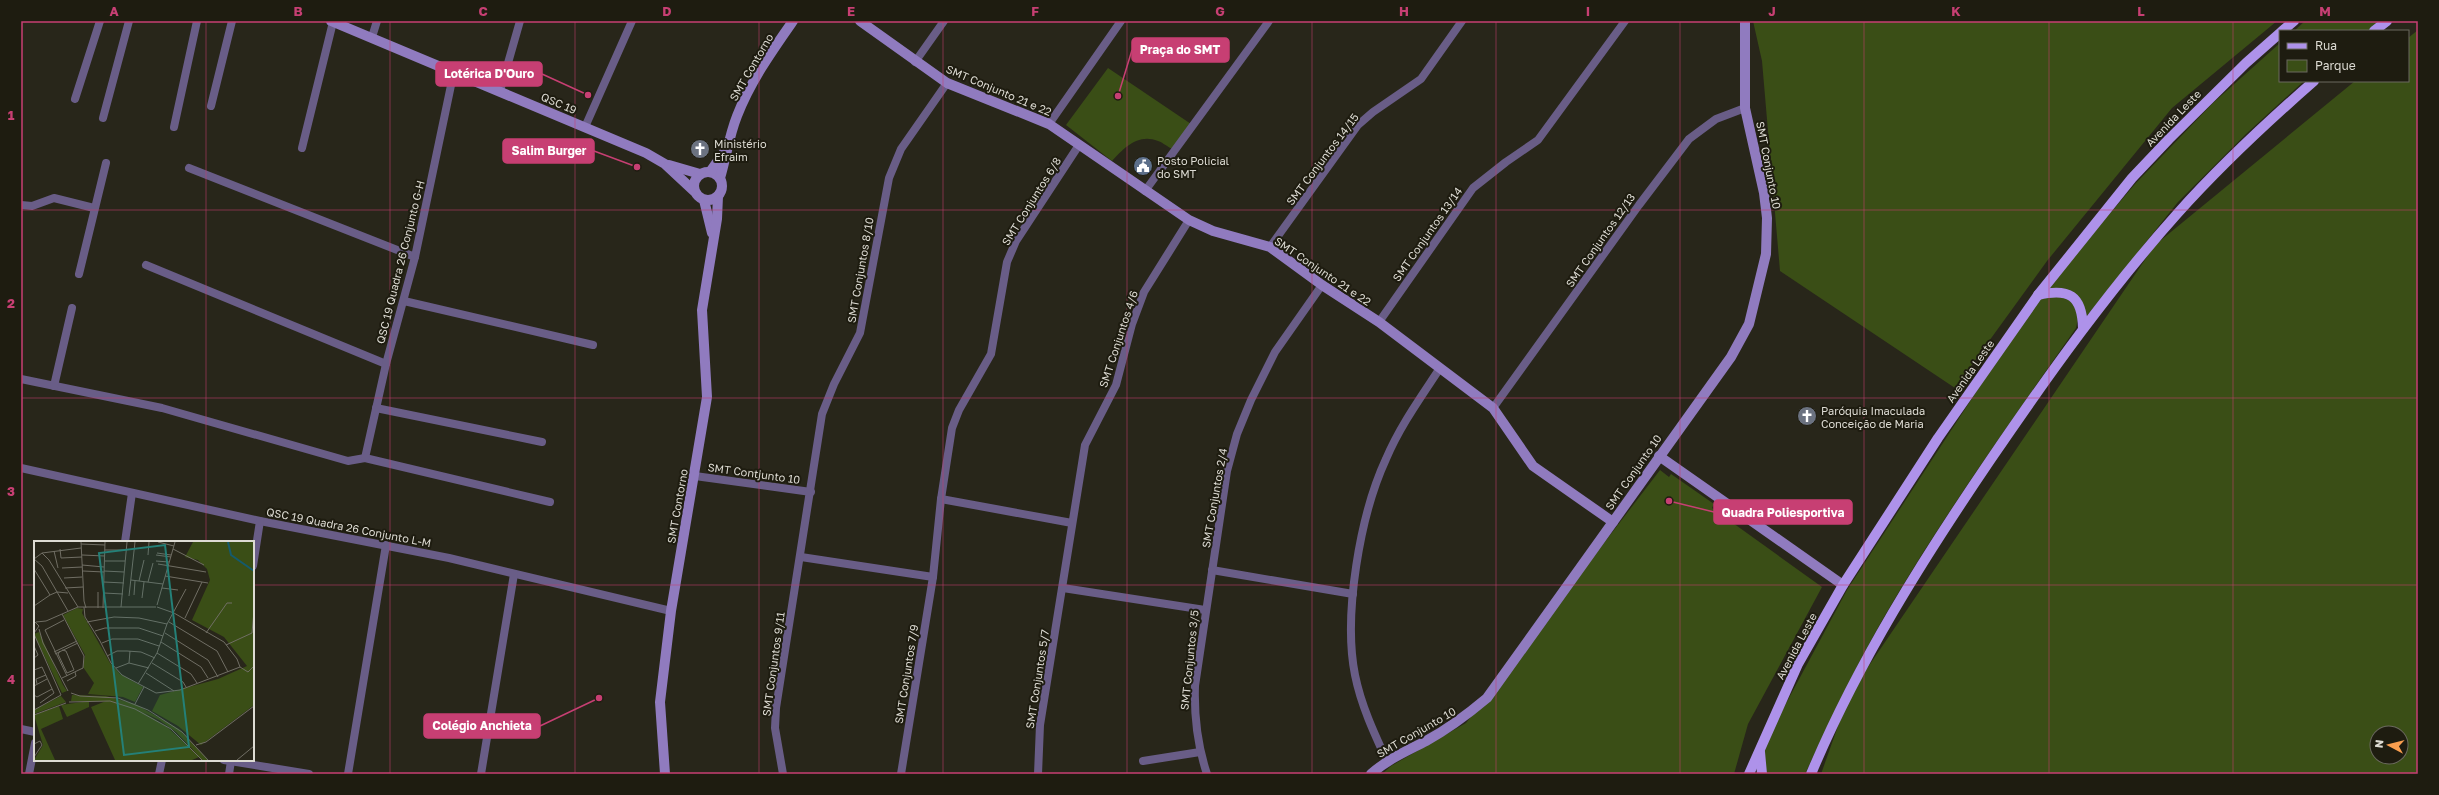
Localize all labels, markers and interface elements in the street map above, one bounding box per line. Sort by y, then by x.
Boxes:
text: A [109,3,119,19]
text: B [293,3,303,19]
text: C [478,3,488,19]
text: D [662,3,672,19]
text: E [847,3,855,19]
text: F [1031,3,1039,19]
text: G [1215,3,1225,19]
text: H [1399,3,1409,19]
text: I [1586,3,1590,19]
text: J [1768,3,1776,19]
text: K [1951,3,1961,19]
text: L [2137,3,2145,19]
text: M [2319,3,2331,19]
legend [2279,30,2409,82]
street label: SMT Contorno [727,31,776,103]
callout: Praça do SMT [1132,38,1229,62]
text: Rua [2315,38,2337,53]
text: Praça do SMT [1140,42,1220,57]
text: Parque [2315,58,2356,73]
callout: Lotérica D'Ouro [436,62,542,86]
street label: SMT Conjunto 21 e 22 [944,62,1054,118]
text: Lotérica D'Ouro [444,66,534,81]
street label: Avenida Leste [2143,87,2203,149]
street label: QSC 19 [539,90,579,116]
text: 1 [8,107,15,123]
street label: SMT Conjuntos 14/15 [1283,110,1361,208]
street label: SMT Conjunto 10 [1754,120,1784,210]
place label: Ministério Efraim [714,137,767,163]
church icon: Ministério Efraim [689,138,711,160]
callout: Salim Burger [503,139,594,163]
text: Salim Burger [511,143,587,158]
street label: SMT Conjuntos 6/8 [999,154,1064,247]
place label: Posto Policial do SMT [1157,154,1230,180]
public building icon: Posto Policial do SMT [1132,155,1154,177]
street label: QSC 19 Quadra 26 Conjunto G-H [373,179,427,345]
street label: SMT Conjuntos 13/14 [1390,184,1465,284]
street label: SMT Conjuntos 12/13 [1563,191,1637,289]
street label: SMT Conjuntos 8/10 [844,216,876,324]
street label: SMT Conjunto 21 e 22 [1272,234,1374,308]
street label: SMT Conjuntos 4/6 [1096,288,1140,389]
text: 2 [7,295,15,311]
street label: Avenida Leste [1944,337,1996,405]
place label: Paróquia Imaculada Conceição de Maria [1821,404,1925,430]
church icon: Paróquia Imaculada Conceição de Maria [1796,405,1818,427]
street label: SMT Conjunto 10 [1602,432,1664,512]
street label: SMT Conjuntos 2/4 [1199,447,1229,549]
street label: SMT Contjunto 10 [707,460,801,486]
street label: SMT Contorno [664,467,690,544]
text: 3 [7,483,15,499]
callout: Quadra Poliesportiva [1714,500,1852,524]
street label: QSC 19 Quadra 26 Conjunto L-M [265,505,433,549]
text: Quadra Poliesportiva [1722,505,1844,520]
inset map [34,541,254,761]
street label: SMT Conjuntos 3/5 [1177,609,1201,711]
street label: Avenida Leste [1773,610,1819,682]
street label: SMT Conjuntos 9/11 [759,611,787,717]
street label: SMT Conjuntos 7/9 [892,623,920,725]
street label: SMT Conjuntos 5/7 [1023,628,1051,730]
text: 4 [7,671,15,687]
street label: SMT Conjunto 10 [1374,704,1458,760]
callout: Colégio Anchieta [424,714,540,738]
text: Colégio Anchieta [432,718,532,733]
north arrow [2369,725,2409,765]
text: N [2372,739,2386,749]

